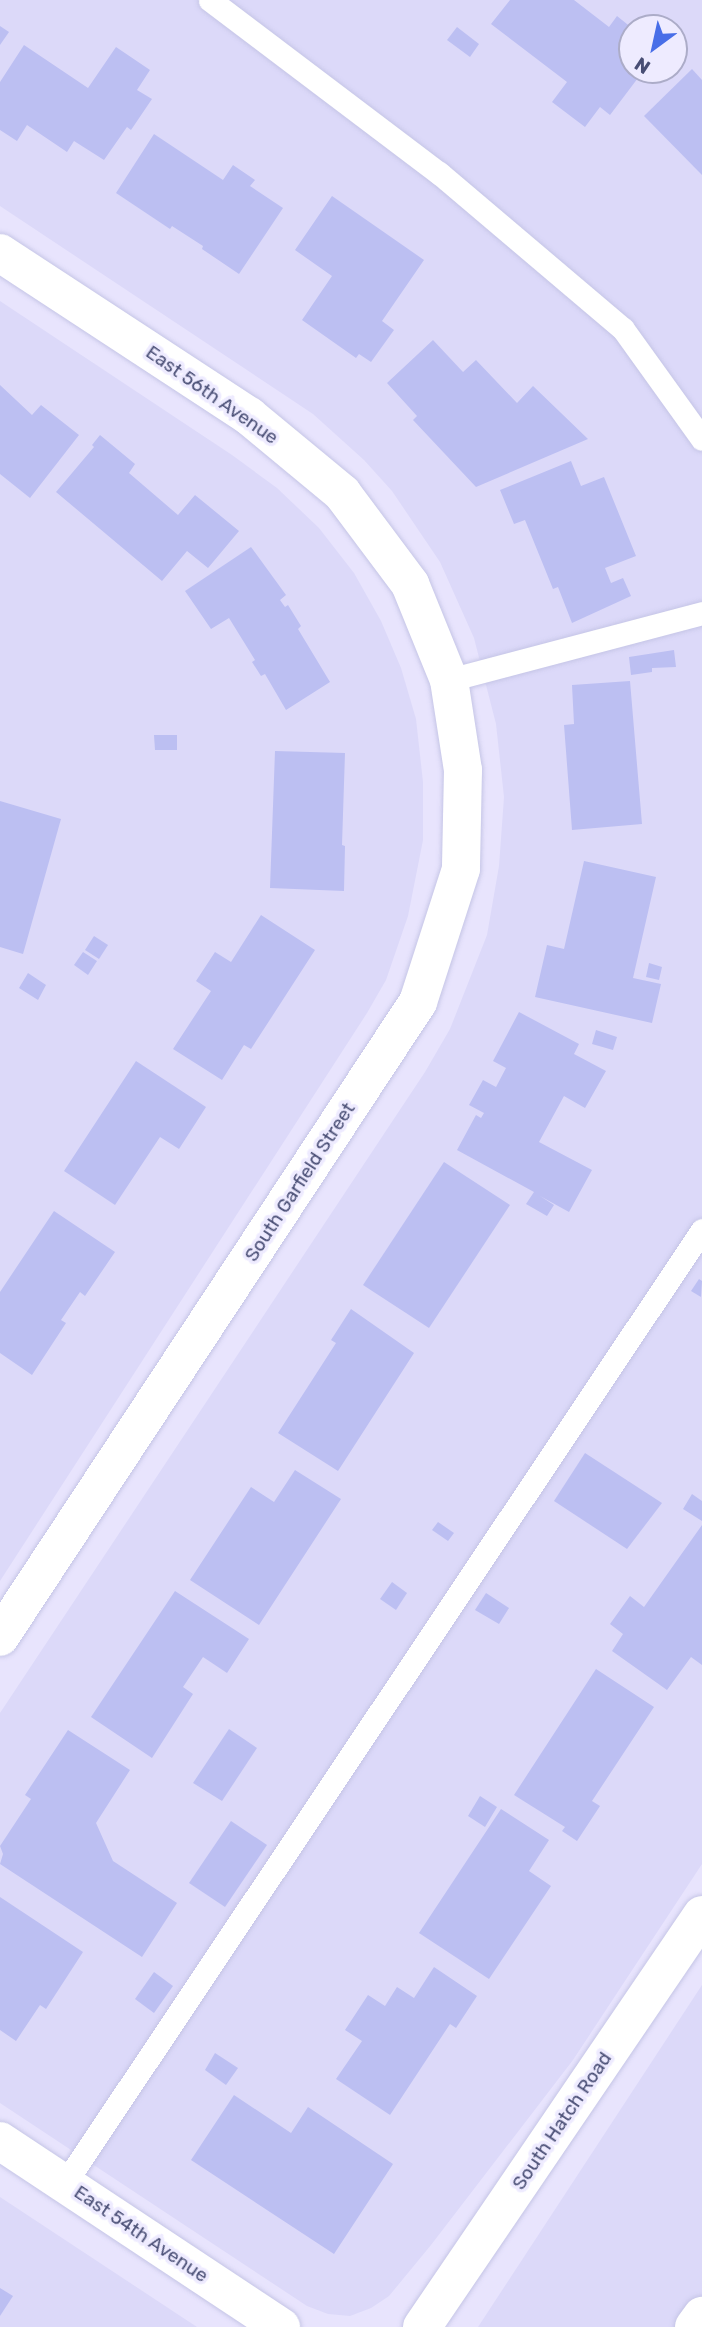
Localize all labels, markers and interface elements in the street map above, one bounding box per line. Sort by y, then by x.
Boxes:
north arrow [618,14,688,84]
text: N [630,52,654,79]
street label: East 56th Avenue [141,341,283,449]
street label: South Garfield Street [240,1098,360,1266]
street label: South Hatch Road [508,2048,616,2194]
street label: East 54th Avenue [70,2181,212,2287]

